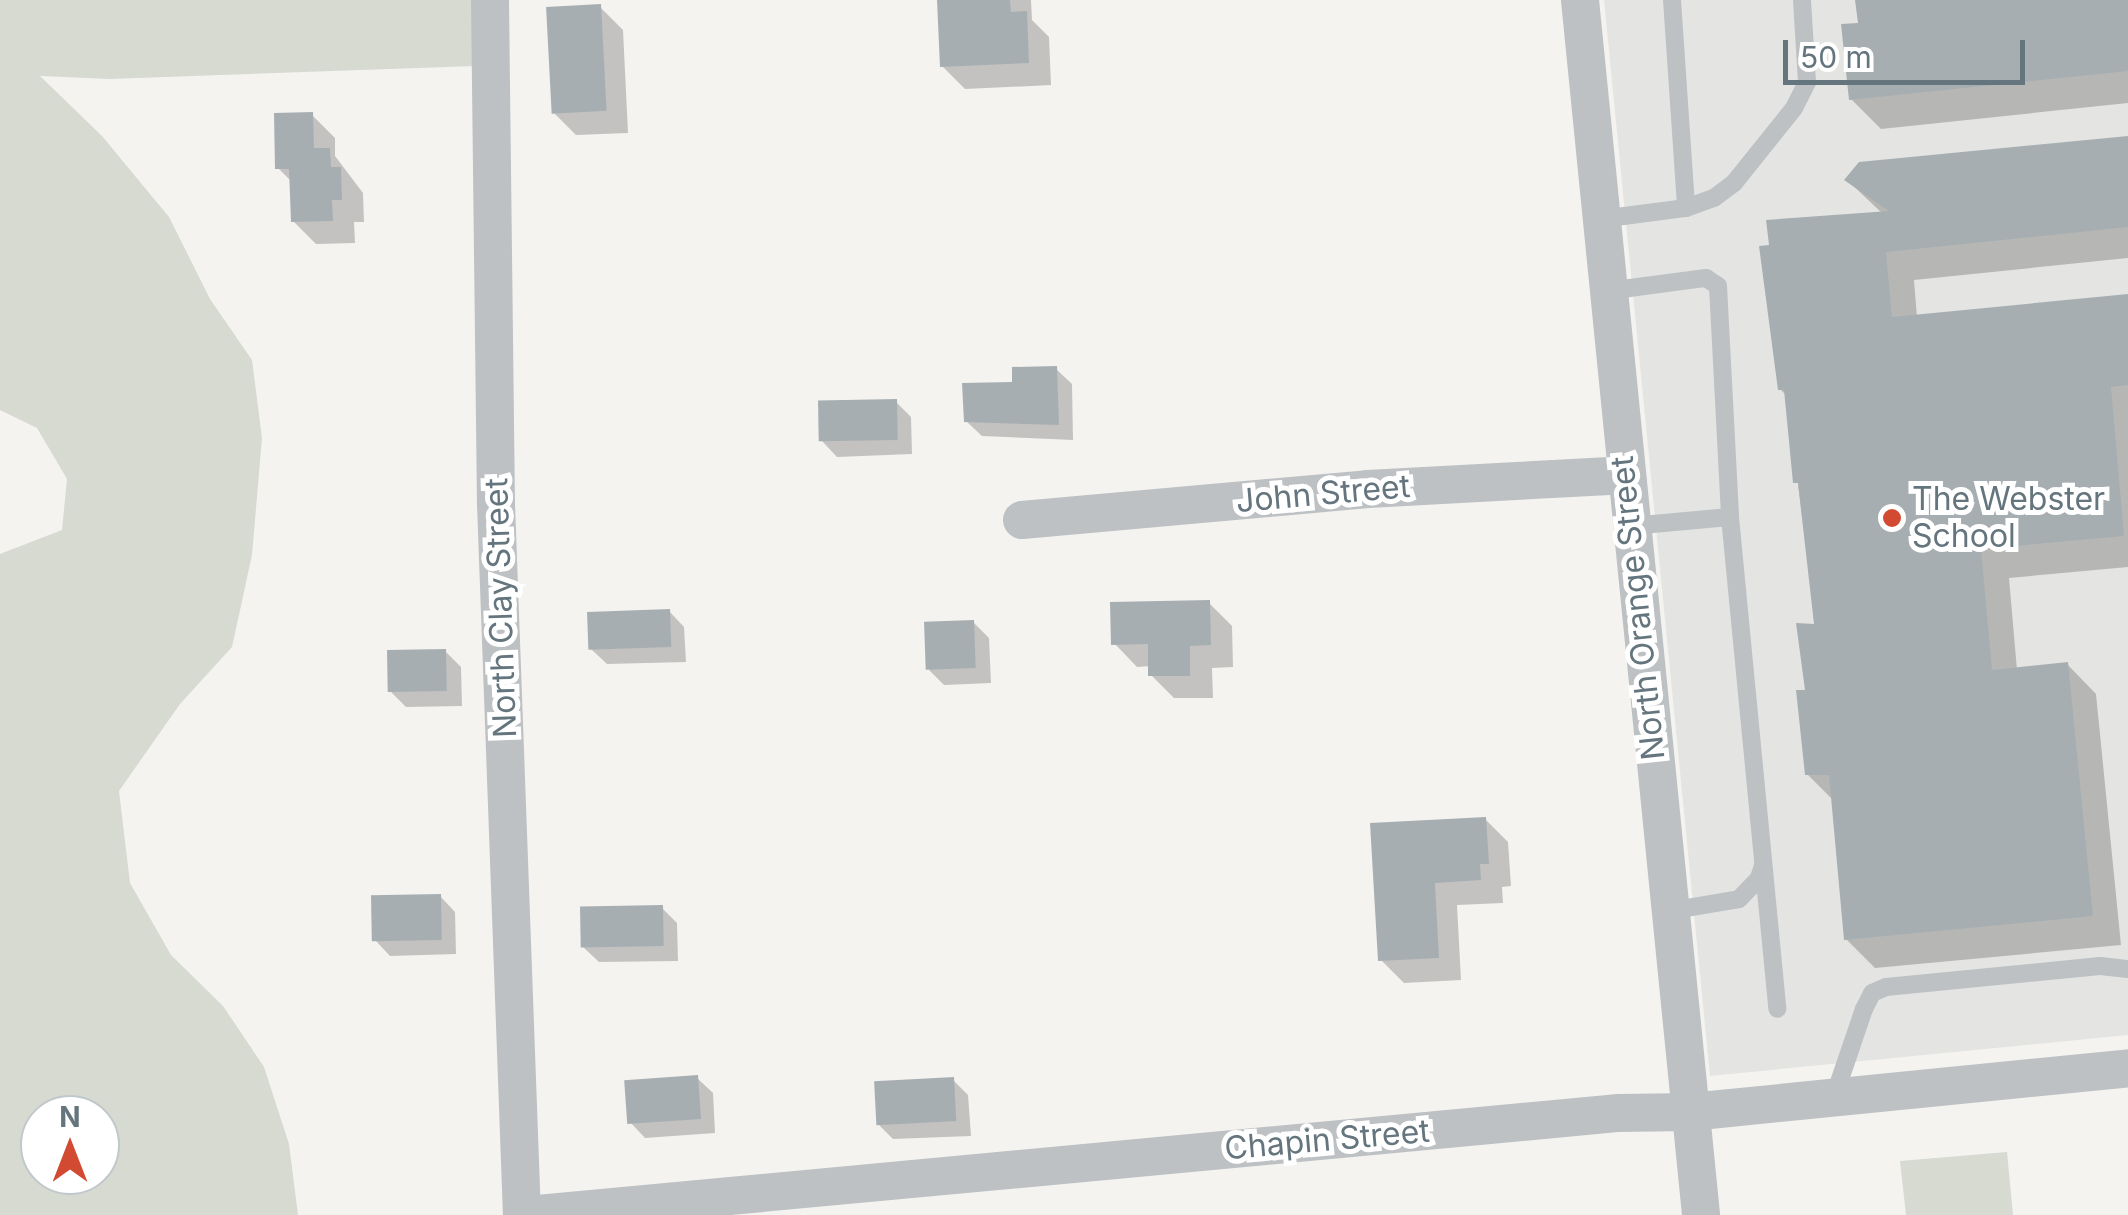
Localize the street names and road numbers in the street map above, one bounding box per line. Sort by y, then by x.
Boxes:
street label: North Orange Street [1603,454,1673,762]
street label: John Street [1234,467,1412,521]
street label: North Clay Street [477,477,525,739]
street label: Chapin Street [1223,1112,1431,1168]

